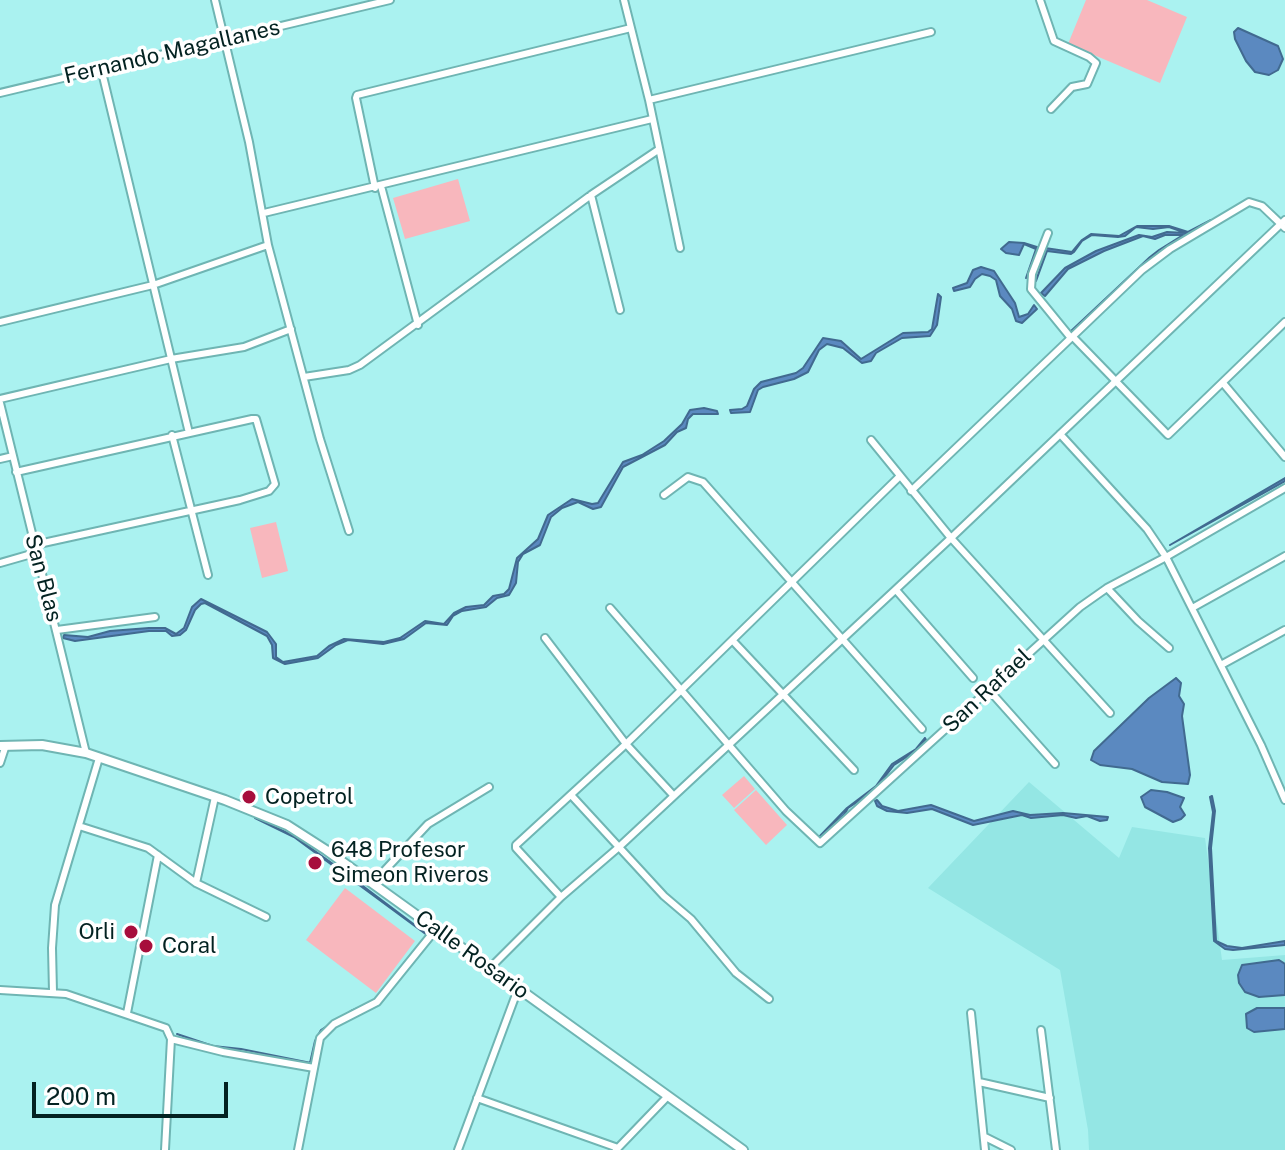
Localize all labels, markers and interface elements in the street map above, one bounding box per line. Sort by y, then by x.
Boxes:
street label: Fernando Magallanes [62,14,282,90]
street label: San Blas [19,531,67,625]
street label: San Rafael [937,643,1037,739]
place label: Copetrol [265,784,354,810]
marker: Copetrol [240,788,258,806]
place label: 648 Profesor Simeon Riveros [331,837,489,888]
marker: 648 Profesor Simeon Riveros [306,854,324,872]
street label: Calle Rosario [410,905,534,1005]
place label: Orli [78,919,115,945]
marker: Orli [122,923,140,941]
place label: Coral [162,933,217,959]
marker: Coral [137,937,155,955]
scale bar [36,1066,232,1116]
text: 200 m [46,1082,116,1110]

